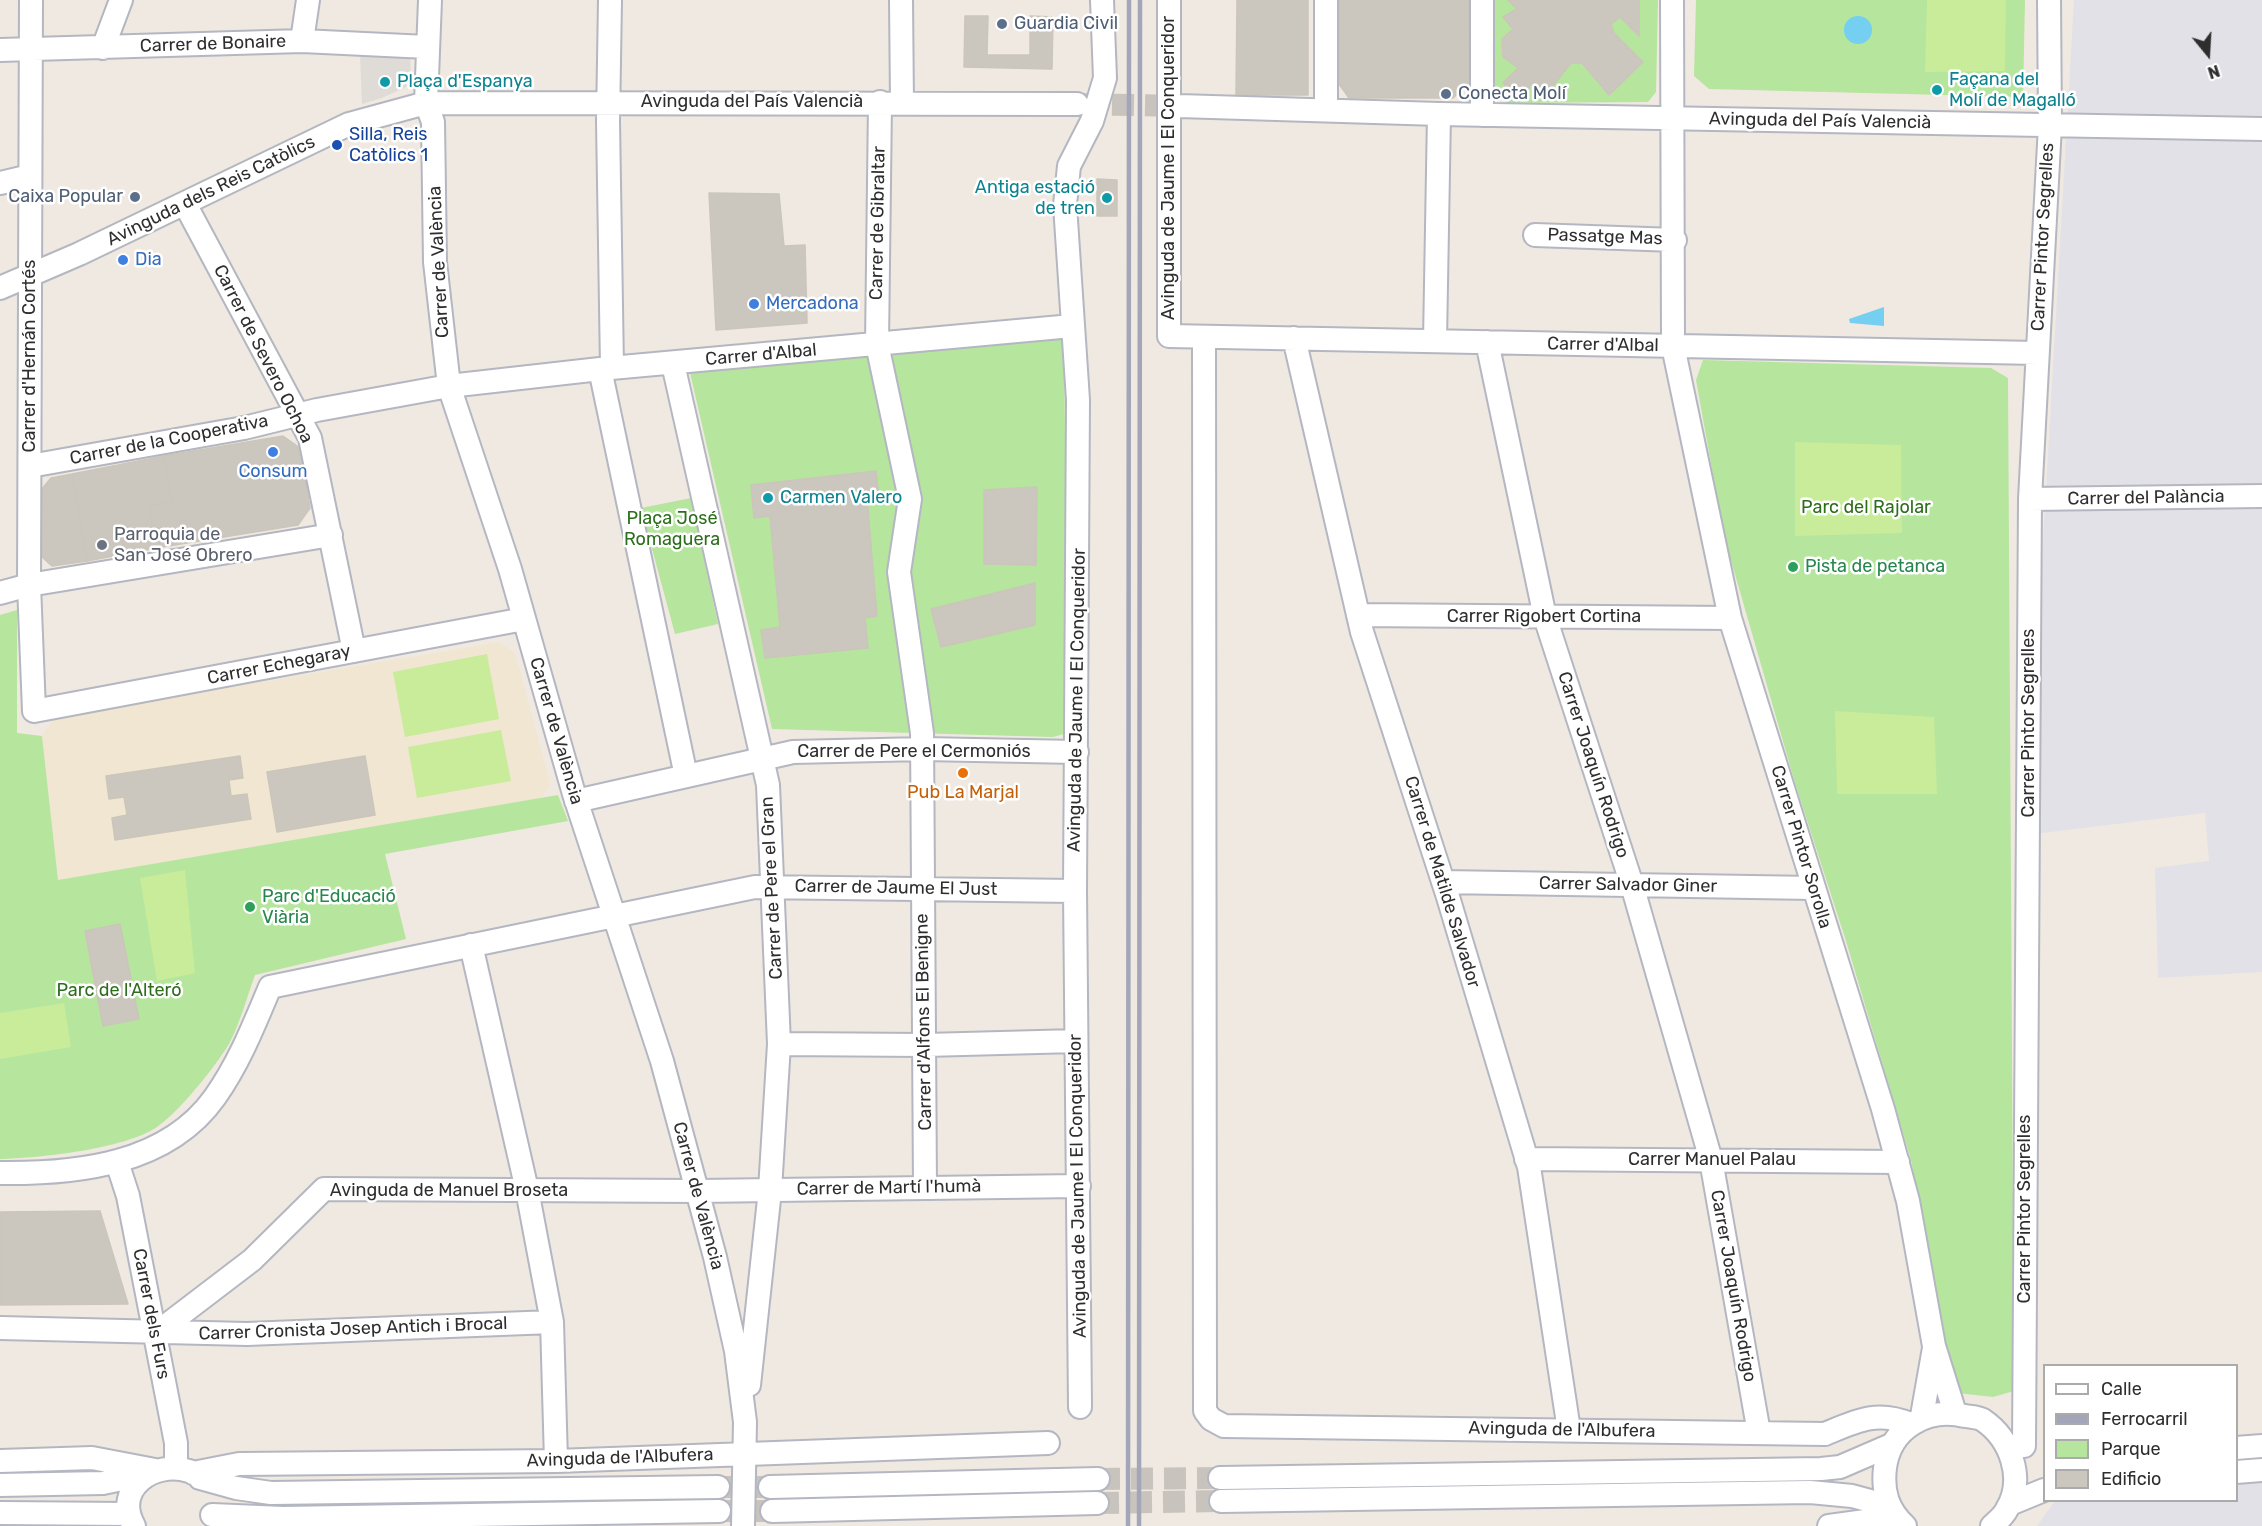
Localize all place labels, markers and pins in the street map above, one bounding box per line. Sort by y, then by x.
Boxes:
place label: Guardia Civil [1014,13,1118,35]
marker: Guardia Civil [995,17,1009,31]
place label: Façana del Molí de Magalló [1949,69,2076,112]
place label: Plaça d'Espanya [397,71,533,93]
marker: Plaça d'Espanya [378,75,392,89]
place label: Conecta Molí [1458,83,1566,105]
marker: Façana del Molí de Magalló [1930,83,1944,97]
marker: Conecta Molí [1439,87,1453,101]
place label: Silla, Reis Catòlics 1 [349,124,428,166]
marker: Silla, Reis Catòlics 1 [330,138,344,152]
place label: Antiga estació de tren [975,177,1095,219]
place label: Caixa Popular [8,186,123,208]
marker: Caixa Popular [128,190,142,204]
marker: Antiga estació de tren [1100,191,1114,205]
place label: Dia [135,249,162,271]
marker: Dia [116,253,130,267]
place label: Mercadona [766,293,859,315]
marker: Mercadona [747,297,761,311]
marker: Consum [266,445,280,459]
place label: Consum [238,461,308,483]
place label: Carmen Valero [780,487,902,509]
marker: Carmen Valero [761,491,775,505]
place label: Parroquia de San José Obrero [114,524,253,566]
marker: Parroquia de San José Obrero [95,538,109,552]
place label: Pista de petanca [1805,556,1945,578]
marker: Pista de petanca [1786,560,1800,574]
marker: Pub La Marjal [956,766,970,780]
place label: Pub La Marjal [907,782,1019,804]
place label: Parc d'Educació Viària [262,886,396,928]
marker: Parc d'Educació Viària [243,900,257,914]

